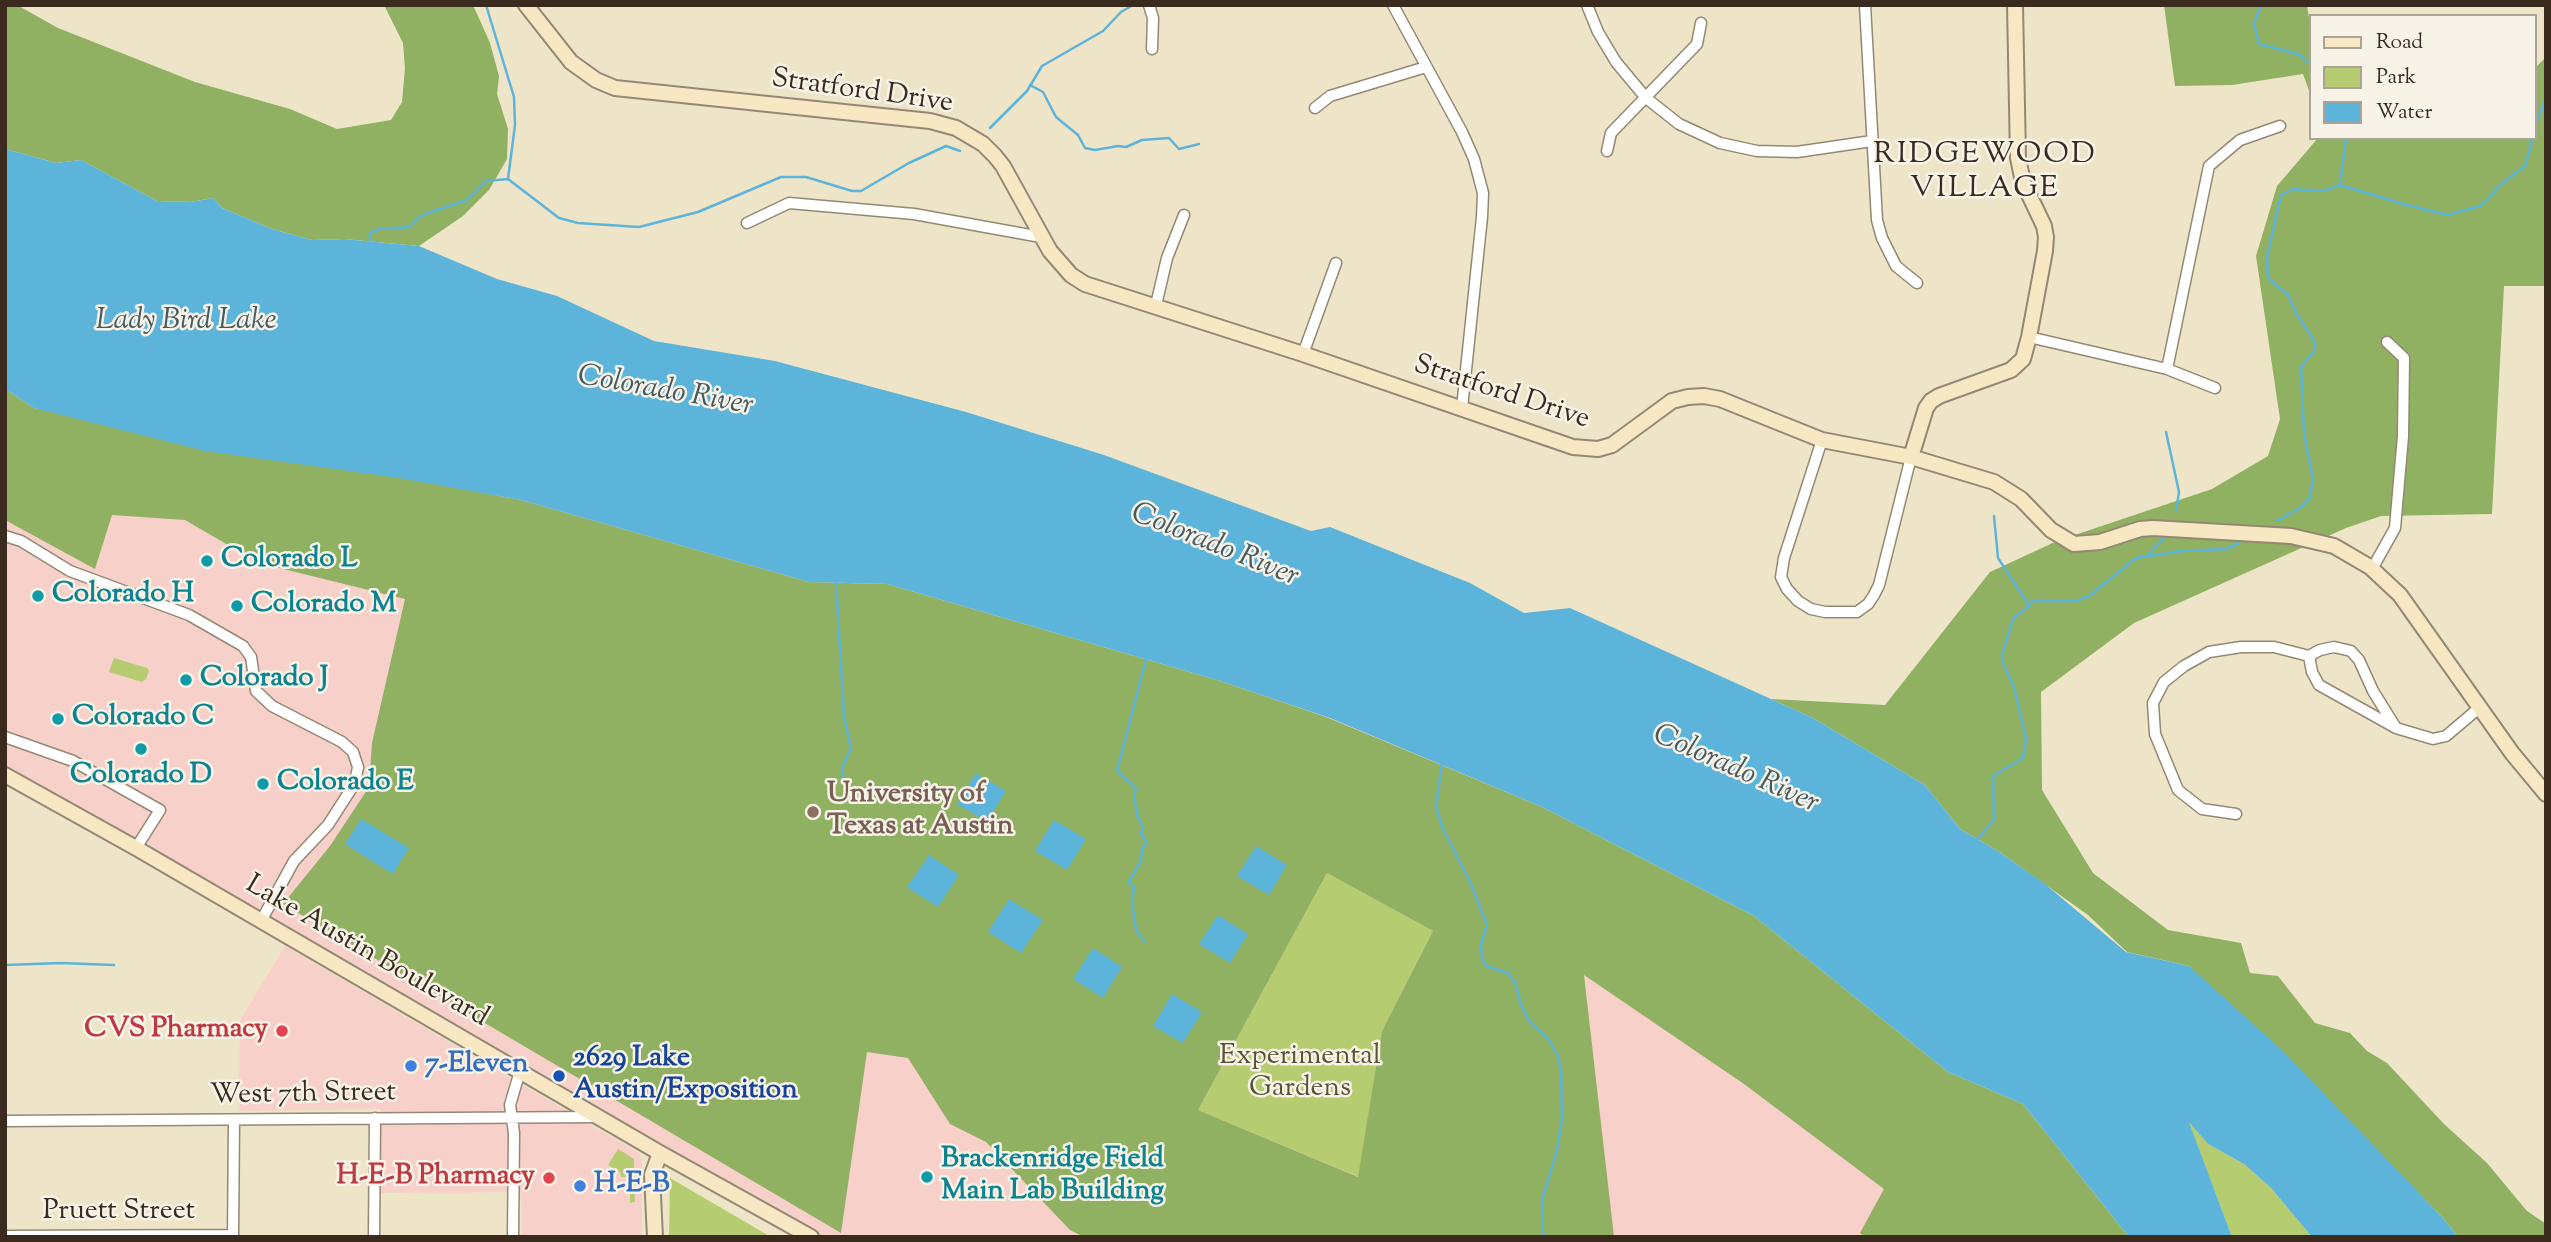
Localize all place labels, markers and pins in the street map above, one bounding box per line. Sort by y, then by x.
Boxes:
place label: Colorado L [221,544,358,578]
marker: Colorado L [199,553,215,569]
place label: Colorado H [52,579,194,613]
marker: Colorado H [30,588,46,604]
place label: Colorado M [251,589,396,623]
marker: Colorado M [229,598,245,614]
place label: Colorado J [200,663,328,697]
marker: Colorado J [178,672,194,688]
place label: Colorado C [72,702,214,736]
marker: Colorado C [50,711,66,727]
marker: Colorado D [133,741,149,757]
place label: Colorado D [70,760,212,794]
place label: Colorado E [277,767,414,801]
marker: Colorado E [255,776,271,792]
place label: University of Texas at Austin [827,779,1013,845]
marker: University of Texas at Austin [805,804,821,820]
place label: CVS Pharmacy [84,1014,268,1048]
marker: CVS Pharmacy [274,1023,290,1039]
place label: 2629 Lake Austin/Exposition [573,1043,798,1109]
place label: 7-Eleven [425,1049,529,1083]
marker: 7-Eleven [403,1058,419,1074]
marker: 2629 Lake Austin/Exposition [551,1068,567,1084]
place label: Brackenridge Field Main Lab Building [941,1144,1164,1210]
place label: H-E-B Pharmacy [337,1161,535,1195]
place label: H-E-B [594,1169,670,1203]
marker: Brackenridge Field Main Lab Building [919,1169,935,1185]
marker: H-E-B Pharmacy [541,1170,557,1186]
marker: H-E-B [572,1178,588,1194]

